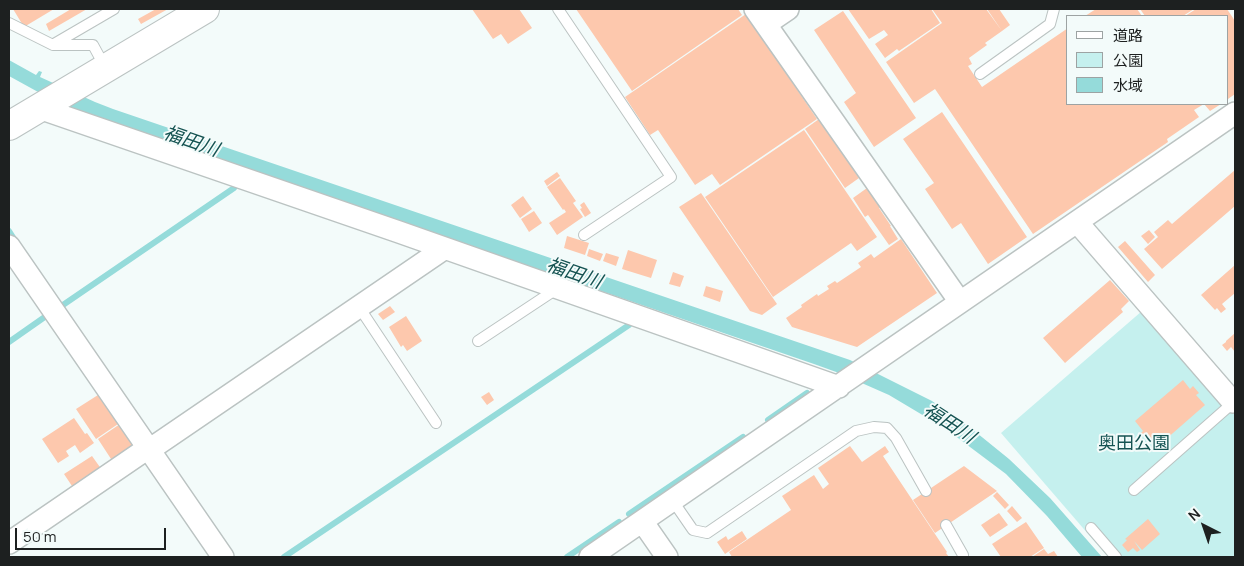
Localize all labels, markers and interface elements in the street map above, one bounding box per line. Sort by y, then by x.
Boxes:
legend [1066,15,1229,105]
text: 道路 [1113,25,1143,46]
text: 公園 [1113,50,1143,71]
text: 水域 [1113,75,1143,96]
water label: 福田川 [160,122,222,162]
water label: 福田川 [543,254,605,294]
water label: 福田川 [919,399,979,449]
park label: 奥田公園 [1098,433,1170,455]
north arrow [1179,501,1229,551]
text: N [1184,504,1204,525]
scale bar [18,518,169,550]
text: 50 m [23,526,57,547]

